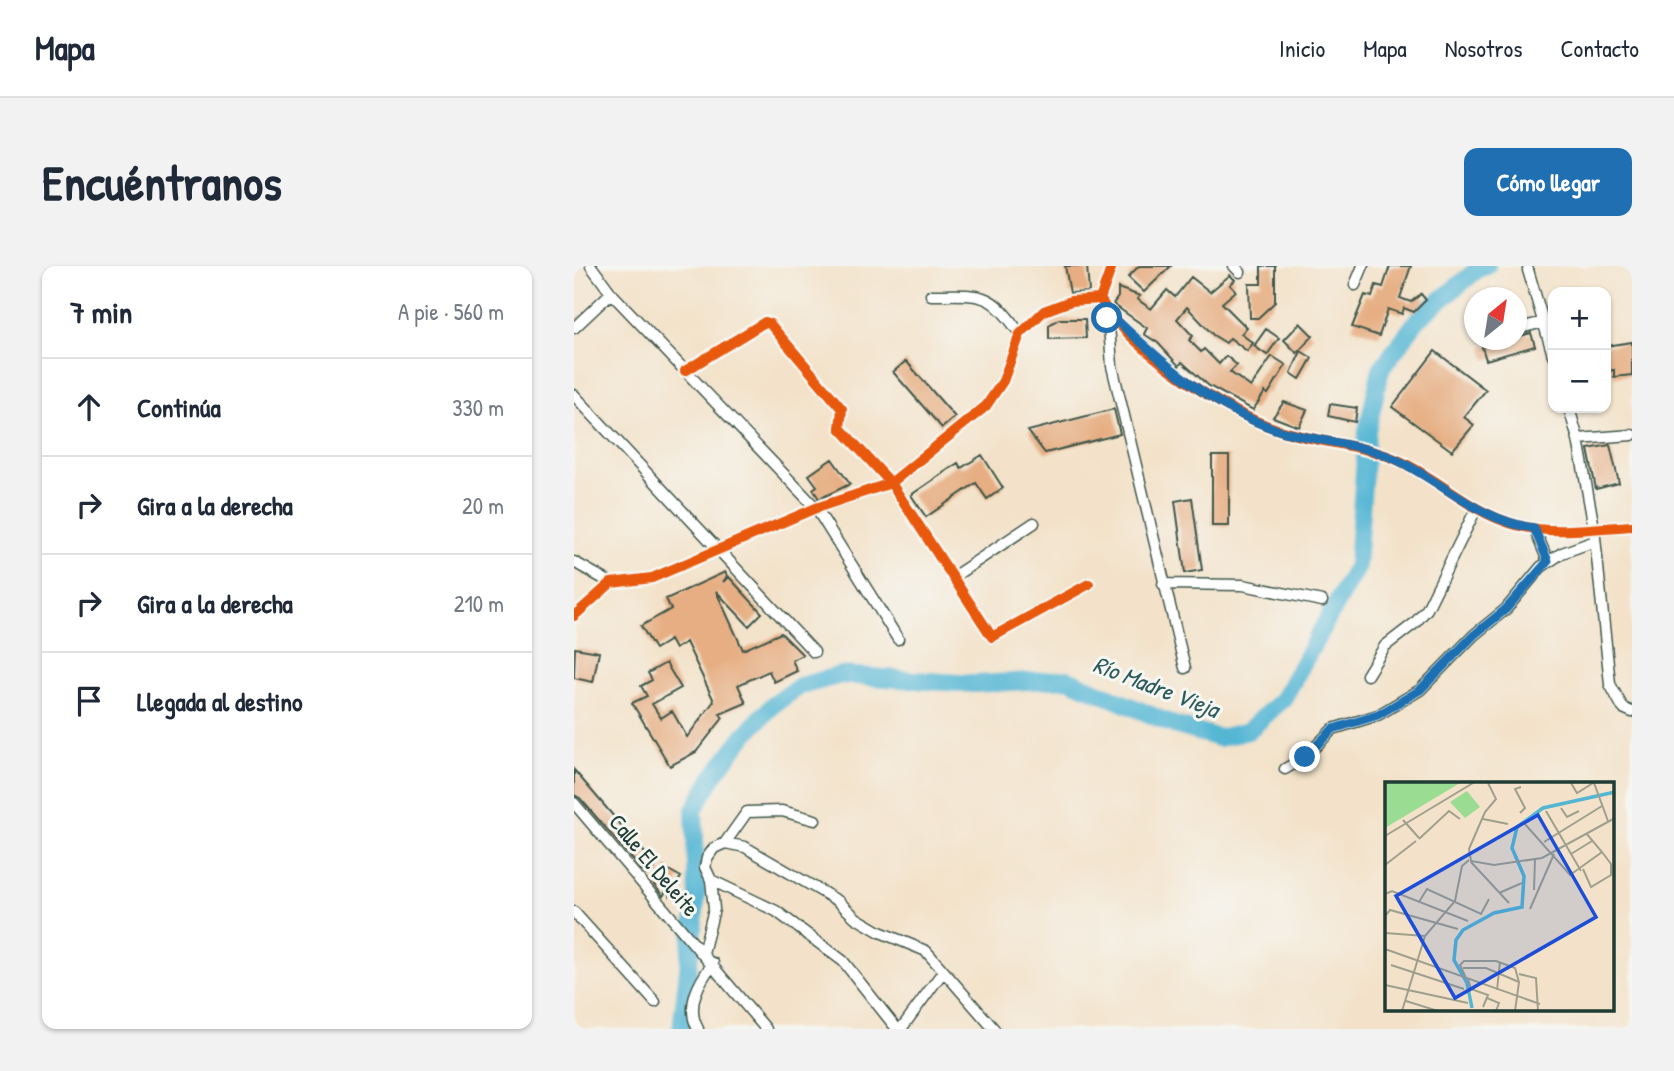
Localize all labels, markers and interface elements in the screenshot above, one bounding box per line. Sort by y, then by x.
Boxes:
text: Mapa [35,26,95,70]
text: Inicio [1279,32,1325,64]
text: Mapa [1363,32,1407,64]
text: Nosotros [1445,32,1522,64]
text: Contacto [1560,32,1639,64]
button: Cómo llegar [1464,148,1632,216]
text: Encuéntranos [42,149,282,215]
north arrow [1464,287,1527,350]
map controls [1548,287,1611,413]
button: + [1548,287,1611,350]
text: 7 min [70,292,132,332]
text: A pie · 560 m [398,296,504,327]
route start [1091,302,1122,333]
button: − [1548,350,1611,413]
icon: ahead [70,388,108,426]
text: Continúa [137,390,221,425]
text: 330 m [452,392,504,423]
icon: right [70,486,108,524]
text: Gira a la derecha [137,488,293,523]
text: 20 m [462,490,504,521]
icon: right [70,584,108,622]
text: Gira a la derecha [137,586,293,621]
text: 210 m [454,588,504,619]
water label: Río Madre Vieja [1089,647,1226,726]
icon: arrive [70,682,108,720]
text: Llegada al destino [137,684,303,719]
route end [1289,741,1320,772]
inset map [1385,782,1614,1012]
street label: Calle El Deleite [602,807,706,923]

